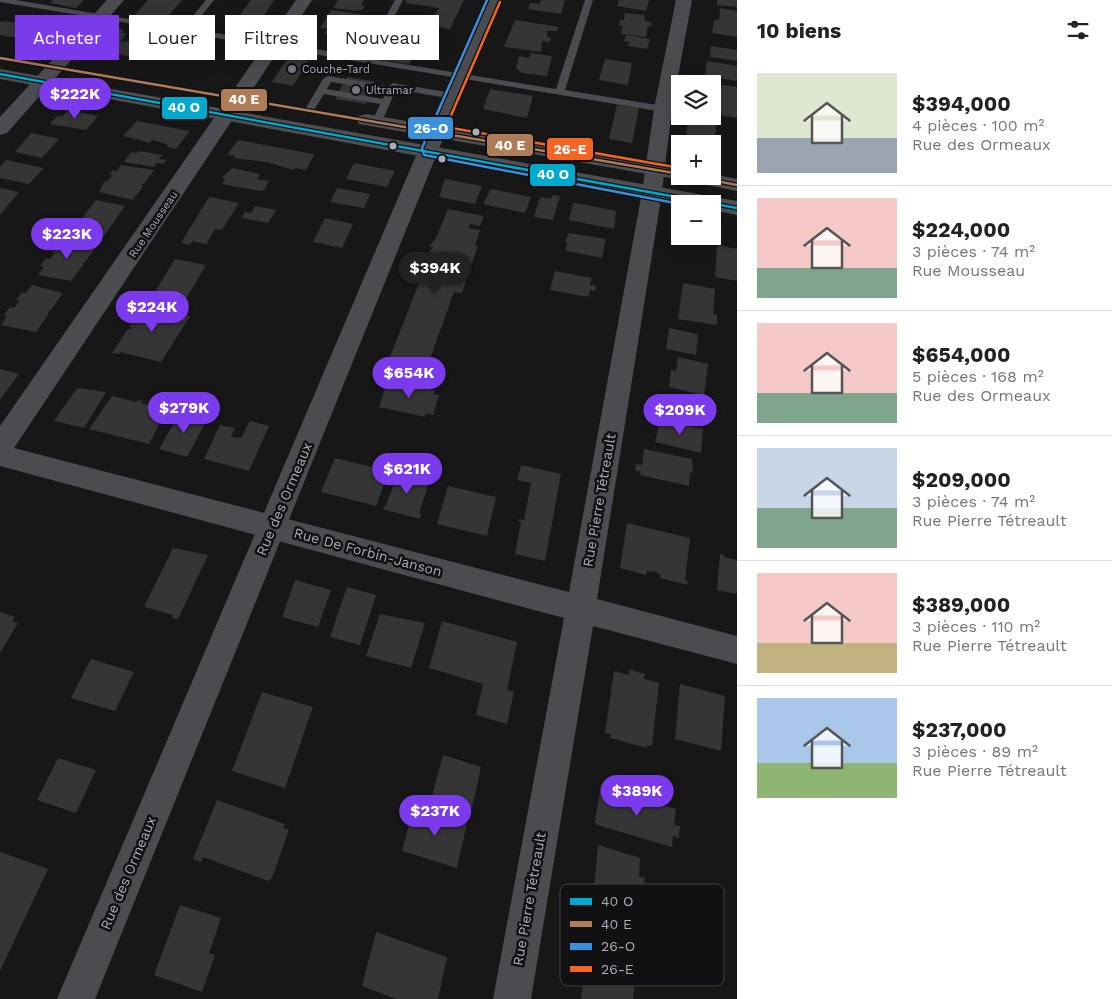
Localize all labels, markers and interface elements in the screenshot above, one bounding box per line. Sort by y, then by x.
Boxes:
chip: Acheter [15,15,119,60]
chip: Louer [129,15,215,60]
chip: Filtres [225,15,317,60]
chip: Nouveau [327,15,439,60]
icon: filters [1064,16,1092,44]
text: 10 biens [757,18,841,43]
marker: Couche-Tard [286,63,298,75]
place label: Couche-Tard [302,63,370,76]
map controls [671,75,721,245]
button: layers [671,75,721,125]
pin: $222K [40,78,110,120]
text: $222K [50,84,100,103]
marker: Ultramar [350,84,362,96]
place label: Ultramar [366,84,414,97]
line badge: 40 E [220,88,268,112]
text: 40 E [229,91,260,107]
text: $394,000 [912,91,1011,116]
icon: home [797,93,857,153]
line badge: 40 O [161,96,208,120]
text: 40 O [168,99,200,115]
line badge: 26-O [407,116,454,140]
text: 4 pièces · 100 m² [912,116,1044,135]
text: 26-O [414,120,448,136]
unlabelled marker [471,127,481,137]
line badge: 40 E [486,133,534,157]
button: + [671,135,721,185]
text: Rue des Ormeaux [912,135,1051,154]
text: 40 E [495,137,526,153]
line badge: 26-E [546,137,594,161]
unlabelled marker [388,141,398,151]
text: 26-E [553,141,587,157]
unlabelled marker [437,154,447,164]
line badge: 40 O [529,163,576,187]
text: 40 O [537,166,569,182]
street label: Rue Mousseau [126,188,181,260]
button: − [671,195,721,245]
text: $224,000 [912,217,1010,242]
pin: $223K [32,218,102,260]
icon: home [797,218,857,278]
text: $223K [42,224,92,243]
text: 3 pièces · 74 m² [912,242,1035,261]
pin: $394K [400,252,470,294]
text: $394K [409,258,461,277]
text: Rue Mousseau [912,261,1025,280]
pin: $224K [117,290,187,333]
text: $224K [127,297,177,316]
text: $654,000 [912,342,1011,367]
icon: home [797,343,857,403]
pin: $654K [374,356,444,399]
text: $654K [384,363,434,382]
text: 5 pièces · 168 m² [912,367,1044,386]
text: Rue des Ormeaux [912,386,1051,405]
pin: $279K [149,392,219,434]
pin: $209K [645,394,715,436]
text: $279K [159,398,209,417]
text: $209K [654,400,706,419]
street label: Rue Pierre Tétreault [579,432,619,568]
street label: Rue des Ormeaux [253,440,315,558]
pin: $621K [372,452,442,495]
text: $621K [383,459,431,478]
text: $209,000 [912,467,1011,492]
icon: home [797,468,857,528]
text: 3 pièces · 74 m² [912,492,1035,511]
text: Rue Pierre Tétreault [912,511,1067,530]
street label: Rue De Forbin-Janson [292,525,444,579]
text: $389,000 [912,592,1010,617]
icon: home [797,593,857,653]
text: 3 pièces · 110 m² [912,617,1040,636]
text: Rue Pierre Tétreault [912,636,1067,655]
text: $237,000 [912,717,1007,742]
icon: home [797,718,857,778]
text: 3 pièces · 89 m² [912,742,1038,761]
text: Rue Pierre Tétreault [912,761,1067,780]
pin: $389K [602,774,672,817]
text: $389K [612,781,662,800]
pin: $237K [400,794,470,837]
text: $237K [410,801,460,820]
street label: Rue des Ormeaux [97,814,159,932]
street label: Rue Pierre Tétreault [509,831,549,967]
legend [560,884,724,986]
text: 40 O [601,893,634,909]
text: 40 E [601,916,632,932]
text: 26-O [601,938,635,954]
text: 26-E [601,961,634,977]

